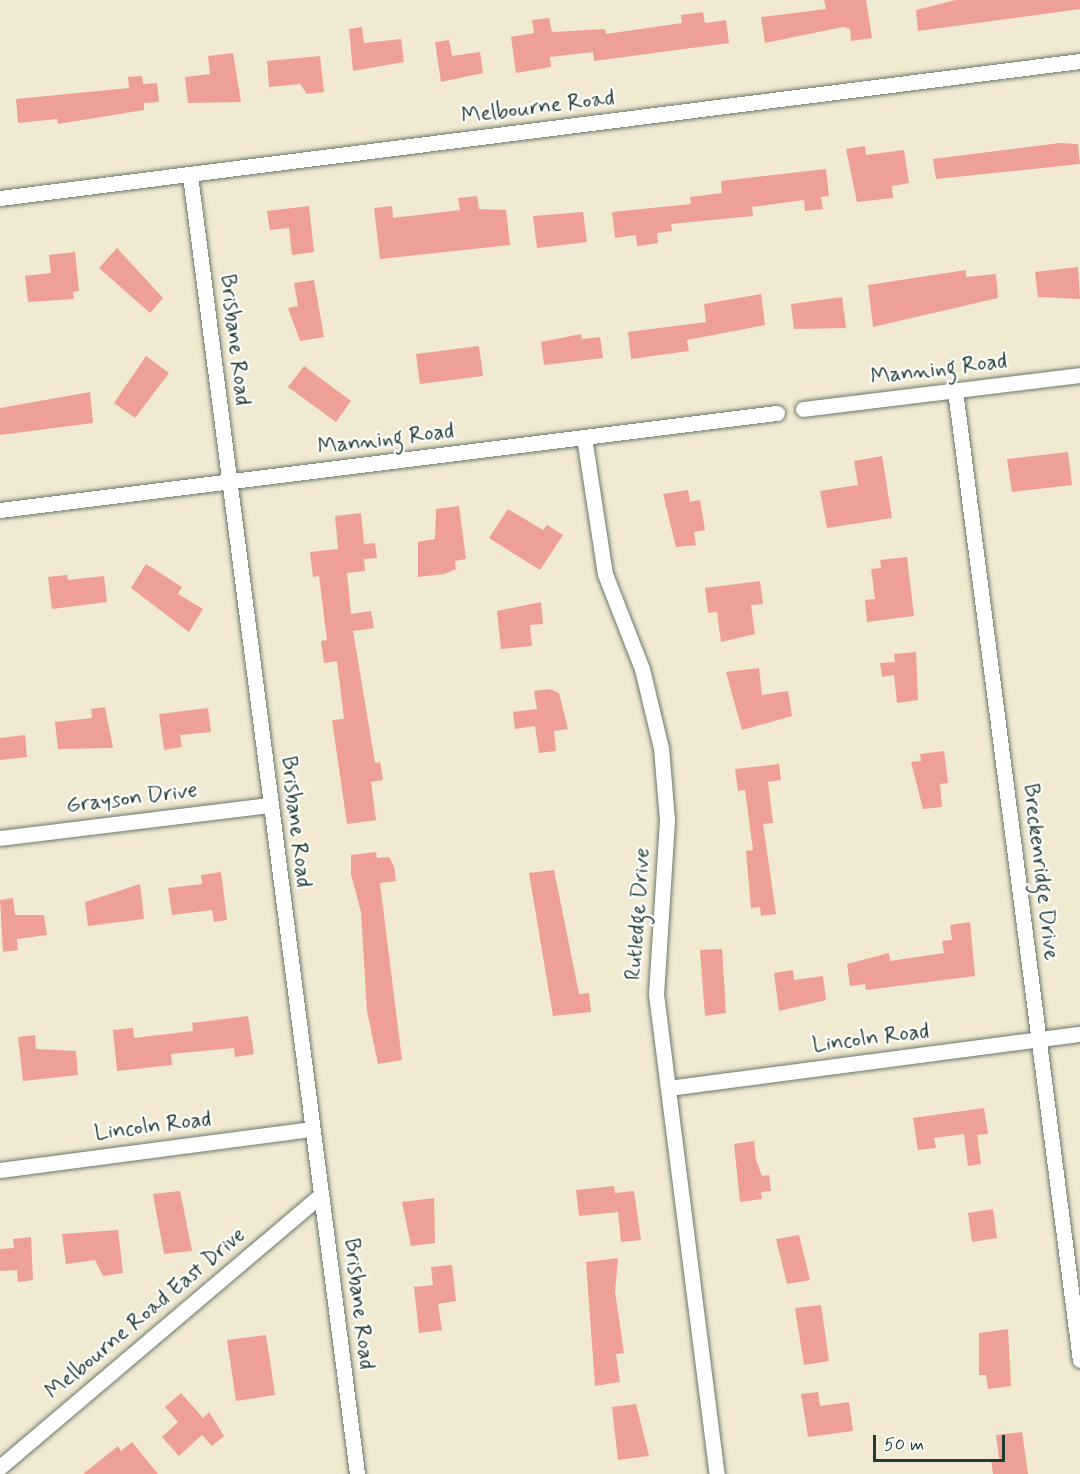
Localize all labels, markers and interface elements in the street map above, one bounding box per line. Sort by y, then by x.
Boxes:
street label: Melbourne Road [462,86,614,130]
street label: Brisbane Road [213,273,255,407]
street label: Manning Road [870,349,1008,391]
street label: Manning Road [317,419,455,461]
street label: Brisbane Road [274,755,316,889]
street label: Grayson Drive [66,778,198,820]
street label: Breckenridge Drive [1016,783,1064,961]
street label: Rutledge Drive [621,848,657,980]
street label: Lincoln Road [812,1019,930,1059]
street label: Lincoln Road [94,1107,212,1147]
street label: Melbourne Road East Drive [42,1224,250,1404]
street label: Brisbane Road [337,1237,379,1371]
scale bar [876,1423,1008,1461]
text: 50 m [884,1433,924,1457]

